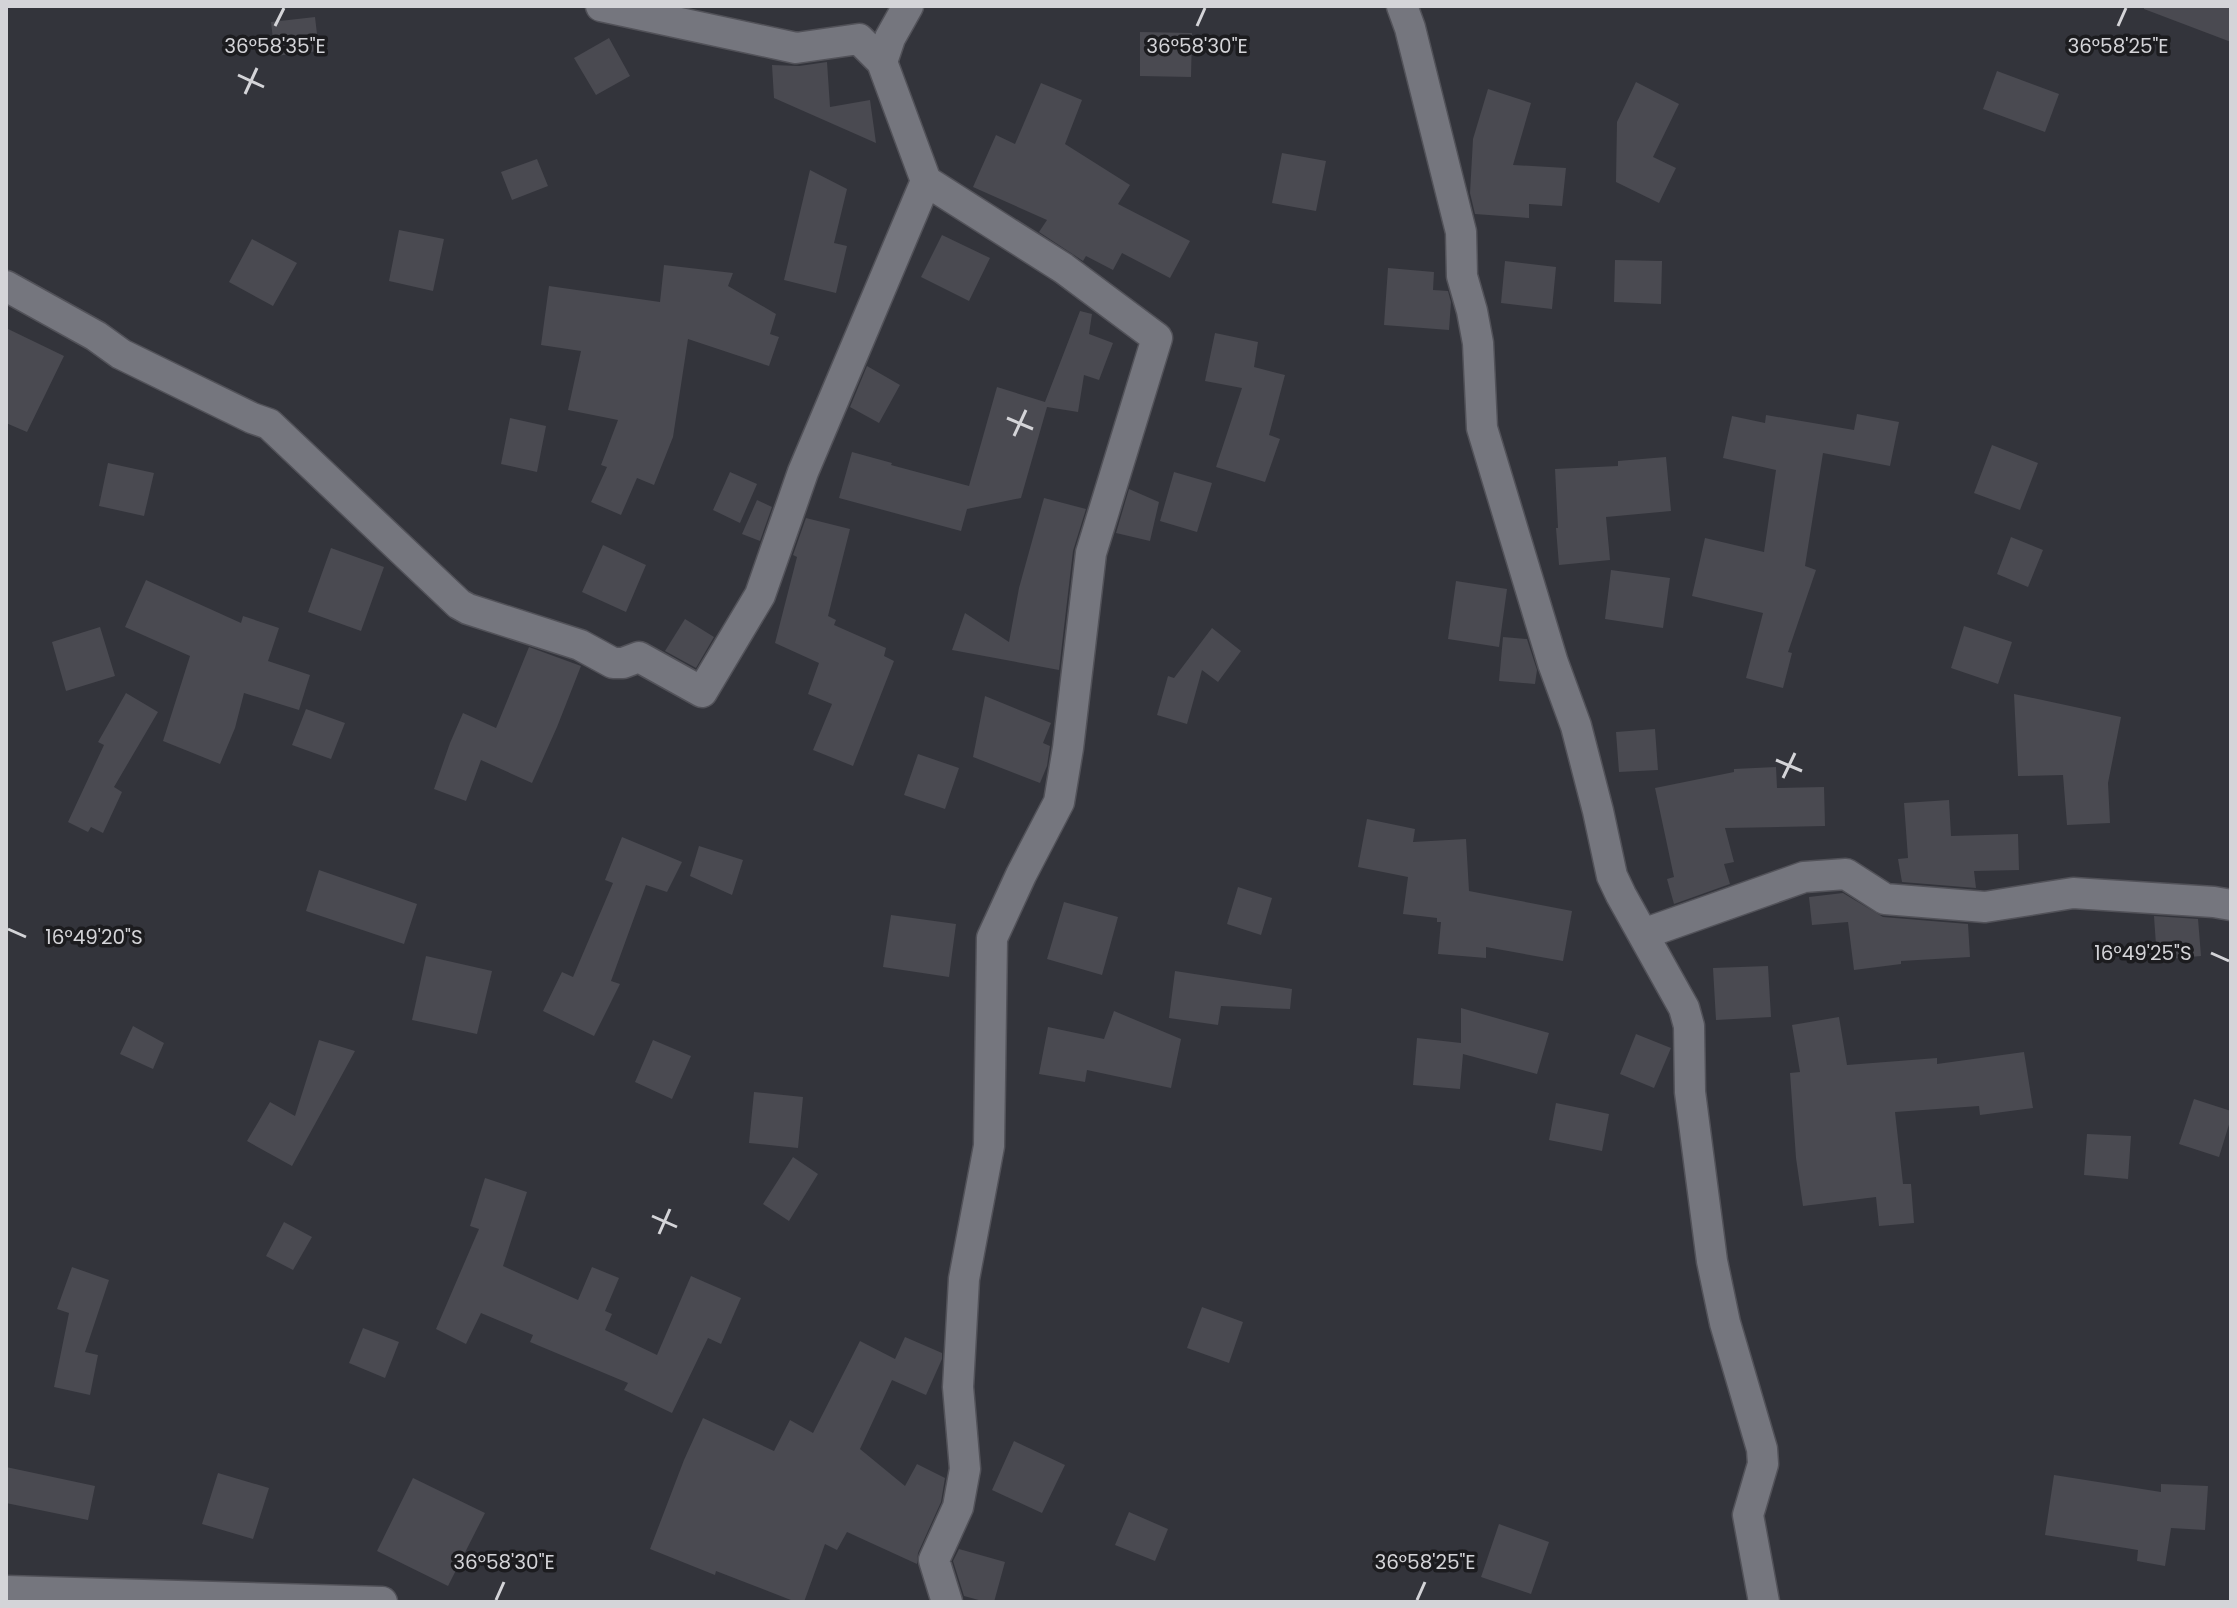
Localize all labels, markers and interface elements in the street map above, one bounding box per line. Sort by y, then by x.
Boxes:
text: 36°58'35"E [224,32,326,60]
text: 36°58'30"E [1146,32,1248,60]
text: 36°58'25"E [2067,32,2169,60]
text: 16°49'20"S [45,923,143,951]
text: 16°49'25"S [2094,939,2192,967]
text: 36°58'30"E [453,1548,555,1576]
text: 36°58'25"E [1374,1548,1476,1576]

